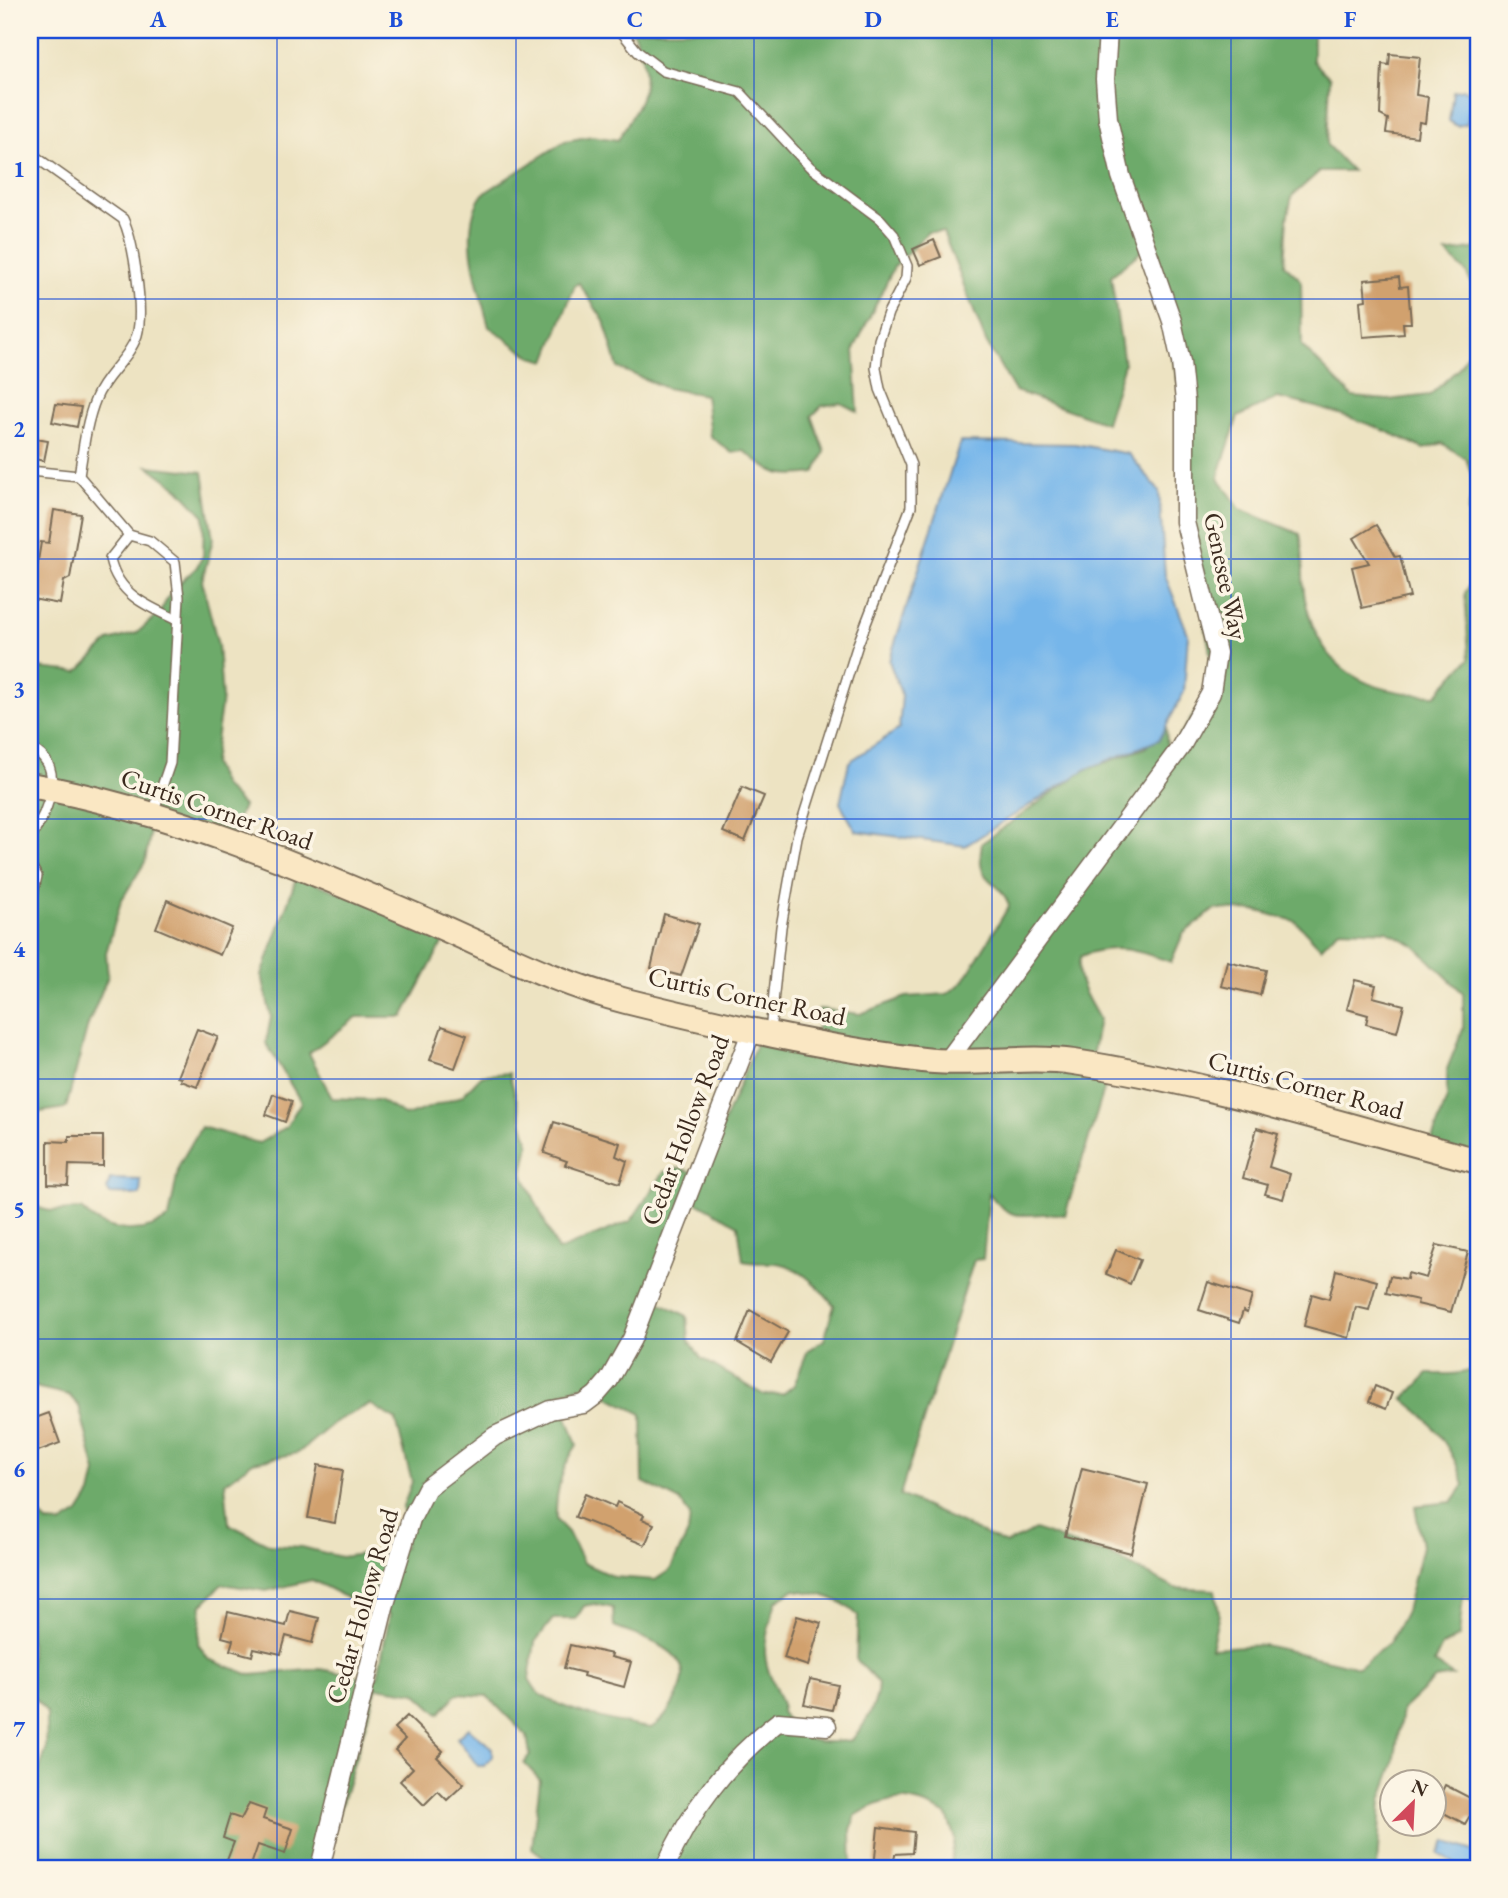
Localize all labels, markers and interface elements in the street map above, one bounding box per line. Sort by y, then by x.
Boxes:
text: A [149,4,167,34]
text: B [389,4,403,34]
text: C [627,4,643,34]
text: D [864,4,882,34]
text: E [1105,4,1119,34]
text: F [1344,4,1357,34]
text: 1 [13,154,25,184]
text: 2 [13,414,25,444]
street label: Genesee Way [1196,509,1256,643]
text: 3 [13,674,25,704]
street label: Curtis Corner Road [116,760,318,858]
text: 4 [13,934,26,964]
street label: Curtis Corner Road [645,958,850,1034]
street label: Cedar Hollow Road [633,1029,737,1230]
street label: Curtis Corner Road [1204,1043,1408,1128]
text: 5 [13,1194,25,1224]
text: 6 [13,1454,25,1484]
street label: Cedar Hollow Road [318,1504,406,1708]
text: 7 [13,1714,26,1744]
north arrow [1378,1769,1448,1839]
text: N [1408,1773,1432,1803]

